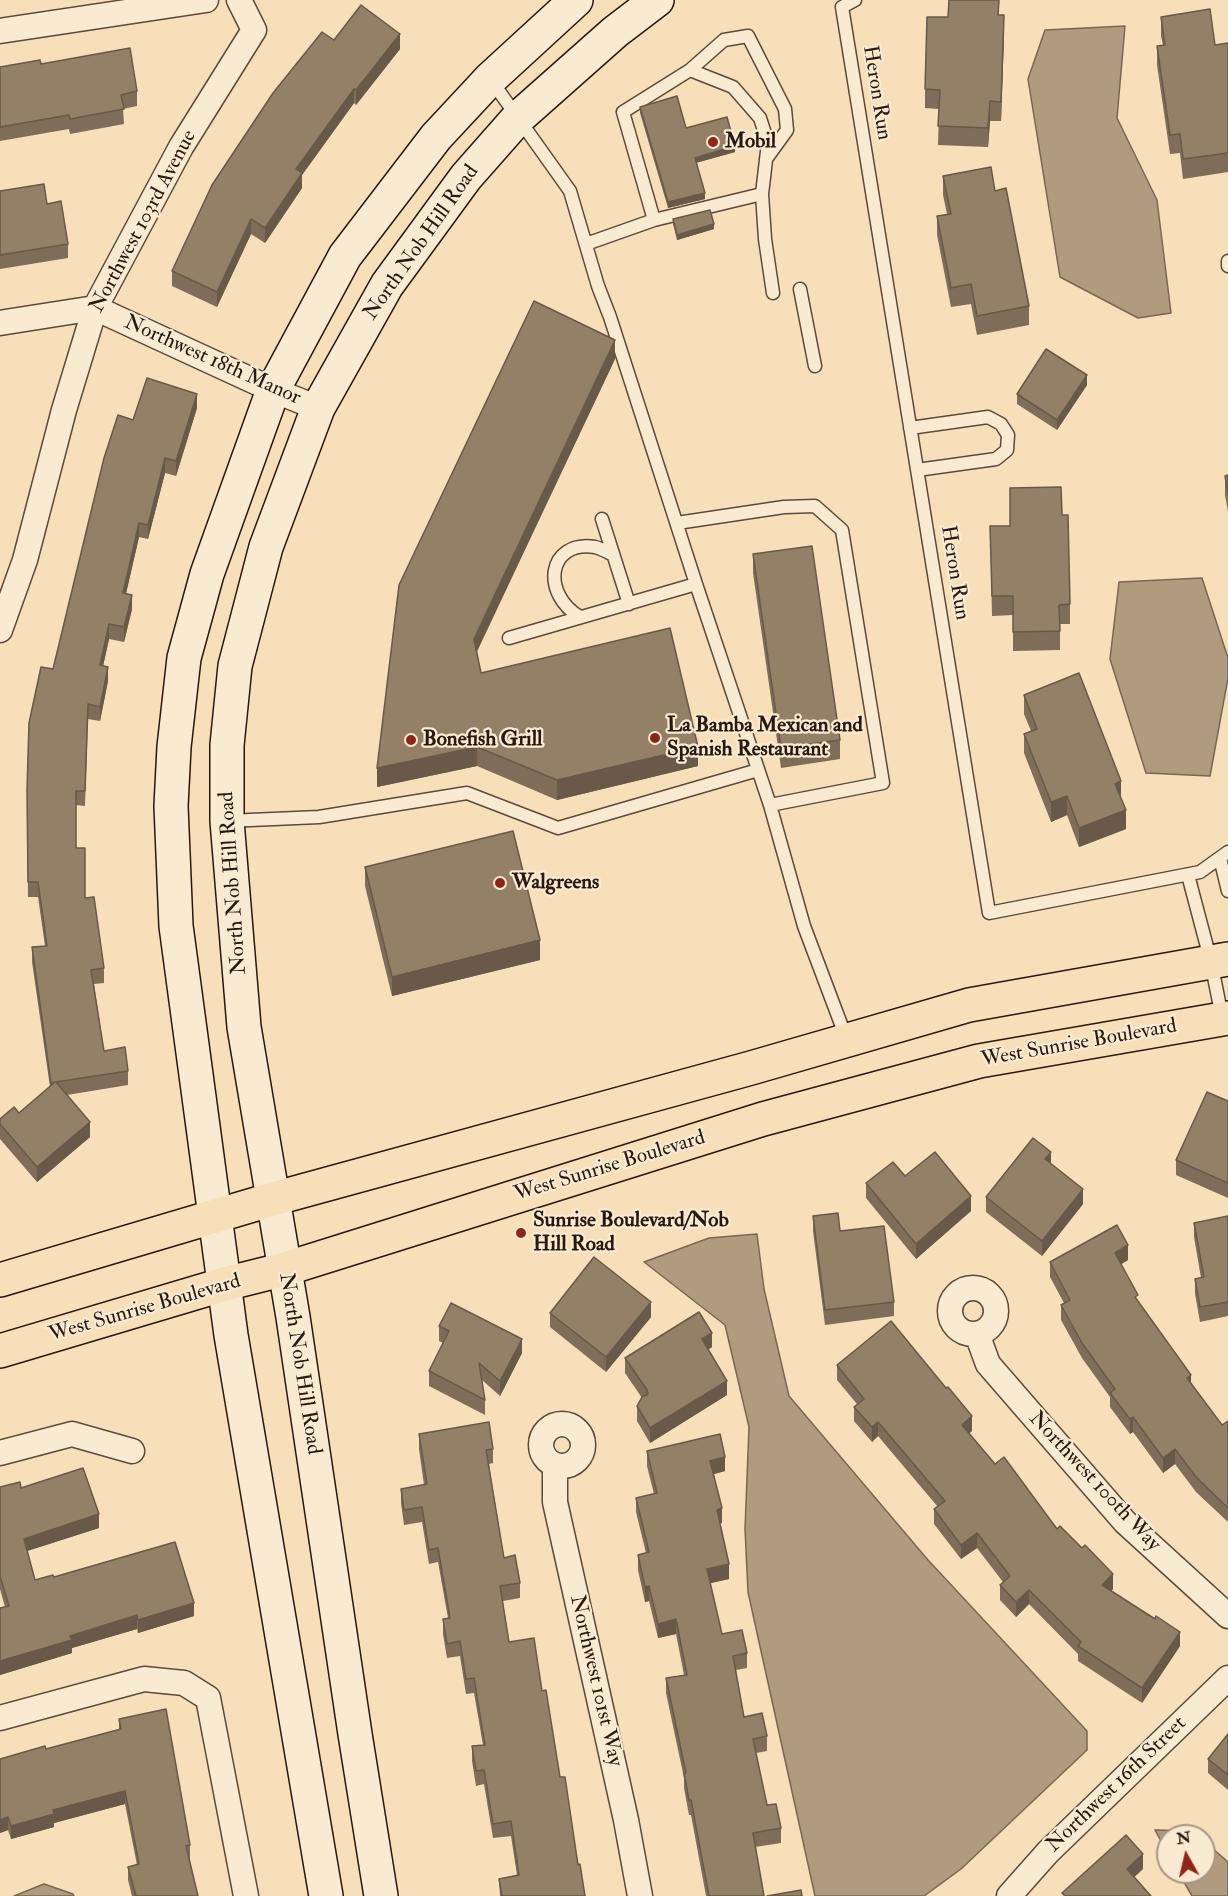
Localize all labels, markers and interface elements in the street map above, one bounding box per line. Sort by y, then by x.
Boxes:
street label: Heron Run [856,44,896,142]
street label: Northwest 103rd Avenue [85,126,203,318]
place label: Mobil [725,129,776,155]
marker: Mobil [706,135,720,149]
street label: North Nob Hill Road [359,161,485,325]
street label: Northwest 18th Manor [120,311,304,411]
street label: Heron Run [934,524,974,622]
place label: La Bamba Mexican and Spanish Restaurant [667,713,863,763]
place label: Bonefish Grill [423,727,542,753]
marker: La Bamba Mexican and Spanish Restaurant [648,731,662,745]
marker: Bonefish Grill [404,733,418,747]
street label: North Nob Hill Road [215,791,253,975]
place label: Walgreens [512,870,599,896]
marker: Walgreens [493,876,507,890]
street label: West Sunrise Boulevard [979,1014,1179,1074]
street label: West Sunrise Boulevard [512,1126,708,1208]
place label: Sunrise Boulevard/Nob Hill Road [533,1208,729,1258]
marker: Sunrise Boulevard/Nob Hill Road [514,1226,528,1240]
street label: West Sunrise Boulevard [46,1270,244,1348]
street label: North Nob Hill Road [272,1271,326,1457]
street label: Northwest 100th Way [1023,1407,1165,1557]
street label: Northwest 101st Way [563,1593,627,1769]
street label: Northwest 16th Street [1042,1712,1192,1858]
north arrow [1156,1824,1216,1884]

